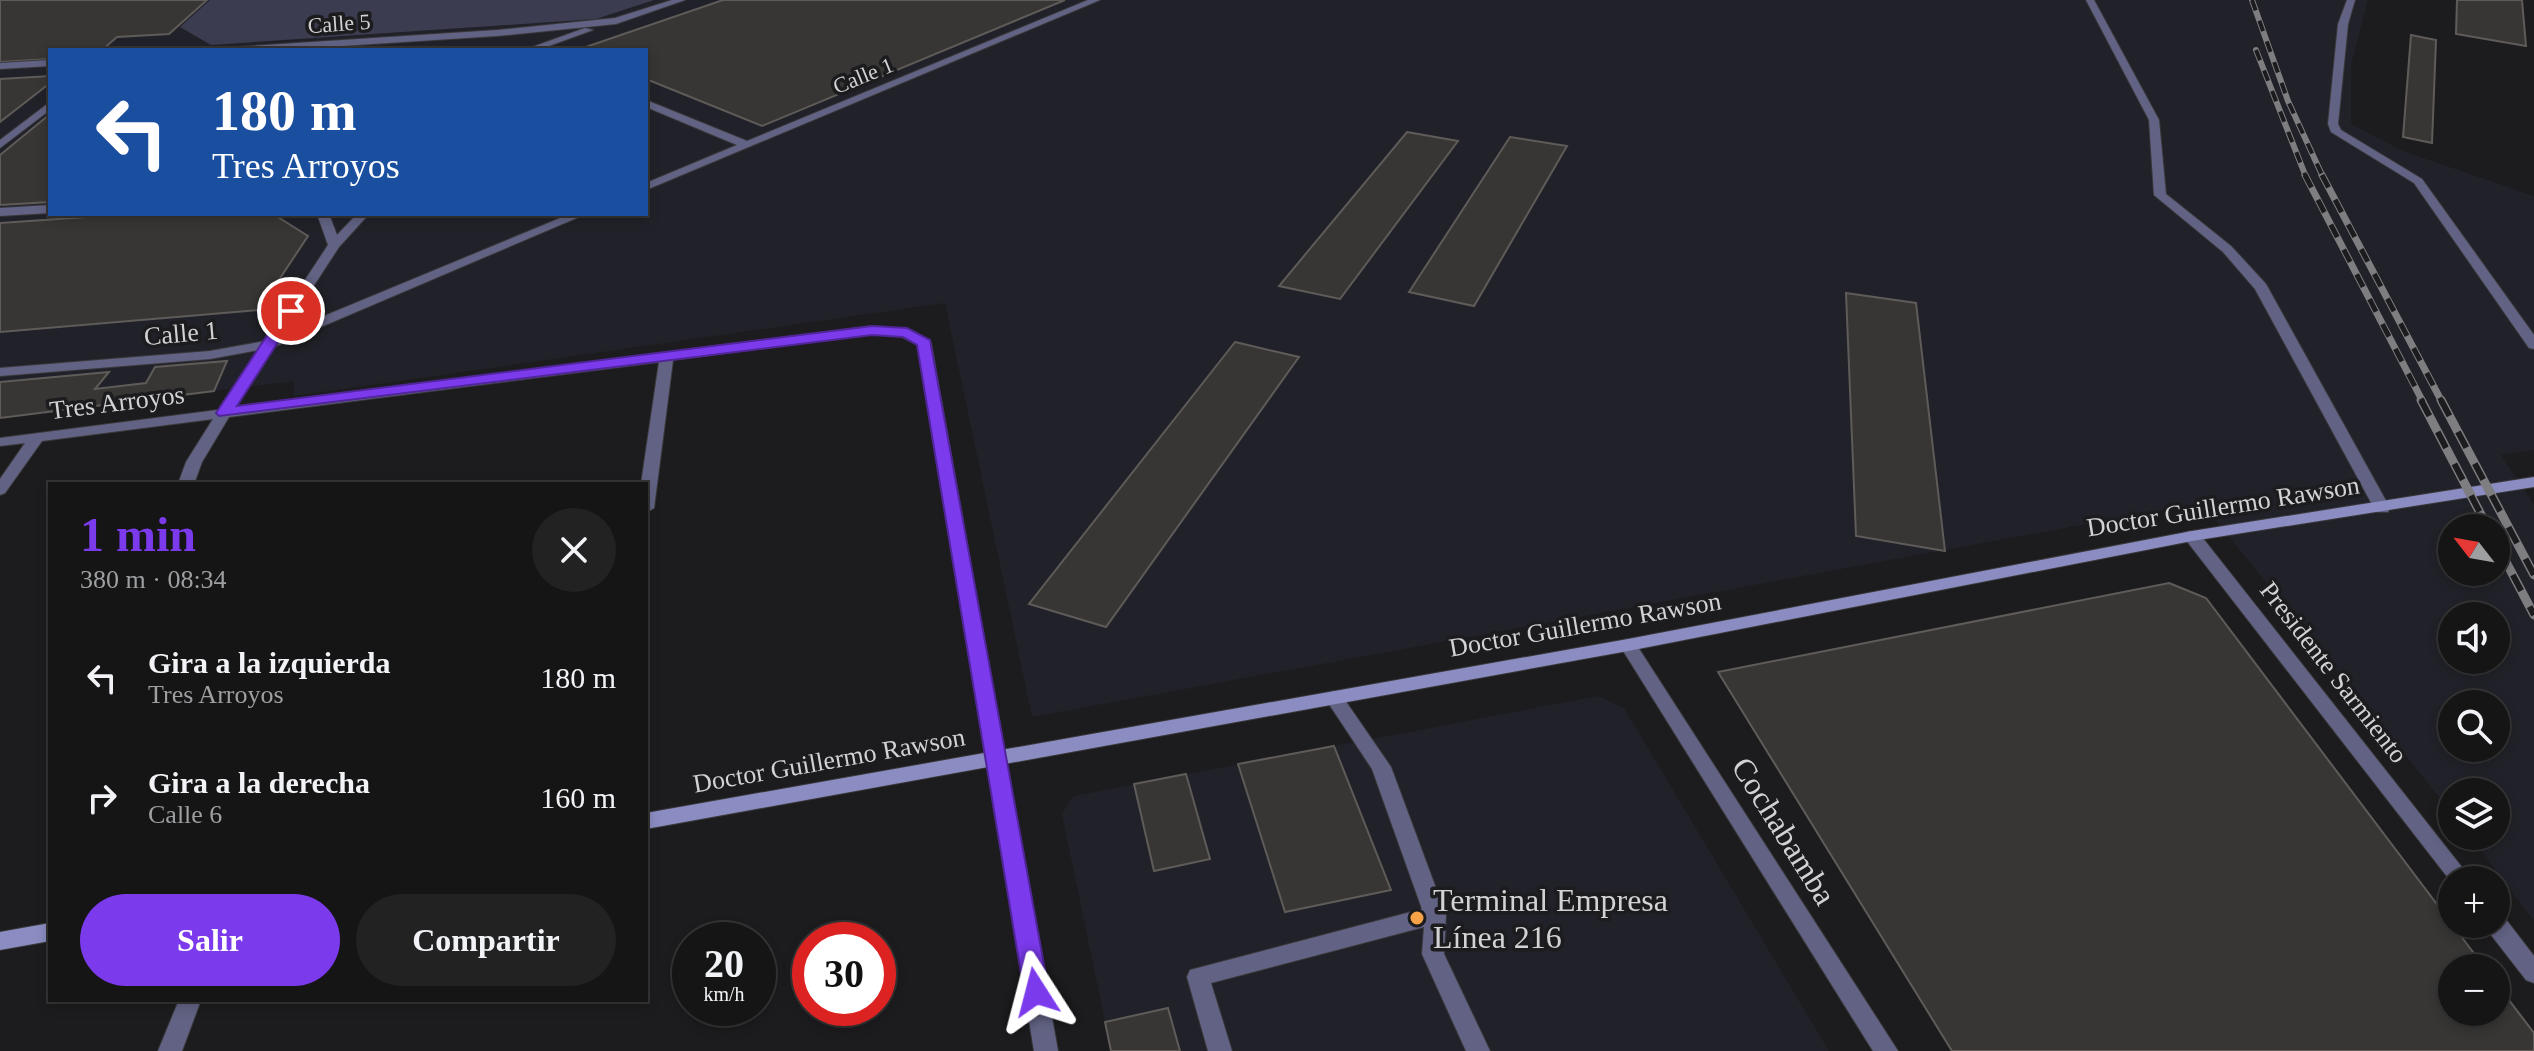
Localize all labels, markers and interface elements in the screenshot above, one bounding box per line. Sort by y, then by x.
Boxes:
street label: Calle 5 [307,9,371,38]
street label: Calle 1 [829,52,897,99]
icon: left [80,80,184,184]
text: 180 m [212,80,357,142]
text: Tres Arroyos [212,146,400,186]
pin [257,277,325,345]
icon: arrive [269,289,313,333]
street label: Calle 1 [143,316,219,351]
street label: Tres Arroyos [48,380,186,425]
street label: Doctor Guillermo Rawson [2085,471,2362,542]
text: 1 min [80,508,196,561]
button: close [532,508,616,592]
north arrow [2438,514,2510,586]
map controls [2438,514,2510,1026]
text: 380 m · 08:34 [80,565,227,594]
street label: Presidente Sarmiento [2254,576,2413,769]
street label: Doctor Guillermo Rawson [1447,586,1723,663]
button: sound [2438,602,2510,674]
text: Gira a la izquierda [148,646,391,679]
icon: left [80,656,124,700]
text: 180 m [540,661,616,694]
text: Tres Arroyos [148,680,284,709]
button: search [2438,690,2510,762]
street label: Doctor Guillermo Rawson [691,722,967,799]
street label: Cochabamba [1724,751,1844,911]
text: Gira a la derecha [148,766,370,799]
icon: right [80,776,124,820]
button: layers [2438,778,2510,850]
text: 160 m [540,781,616,814]
text: Calle 6 [148,800,222,829]
button: + [2438,866,2510,938]
place label: Terminal Empresa Línea 216 [1433,882,1668,955]
button: Salir [80,894,340,986]
button: Compartir [356,894,616,986]
marker: Terminal Empresa Línea 216 [1408,909,1426,927]
speed limit sign: 30 [792,922,896,1026]
text: 20 [704,941,744,986]
position arrow [994,950,1078,1034]
button: − [2438,954,2510,1026]
text: km/h [703,983,745,1005]

